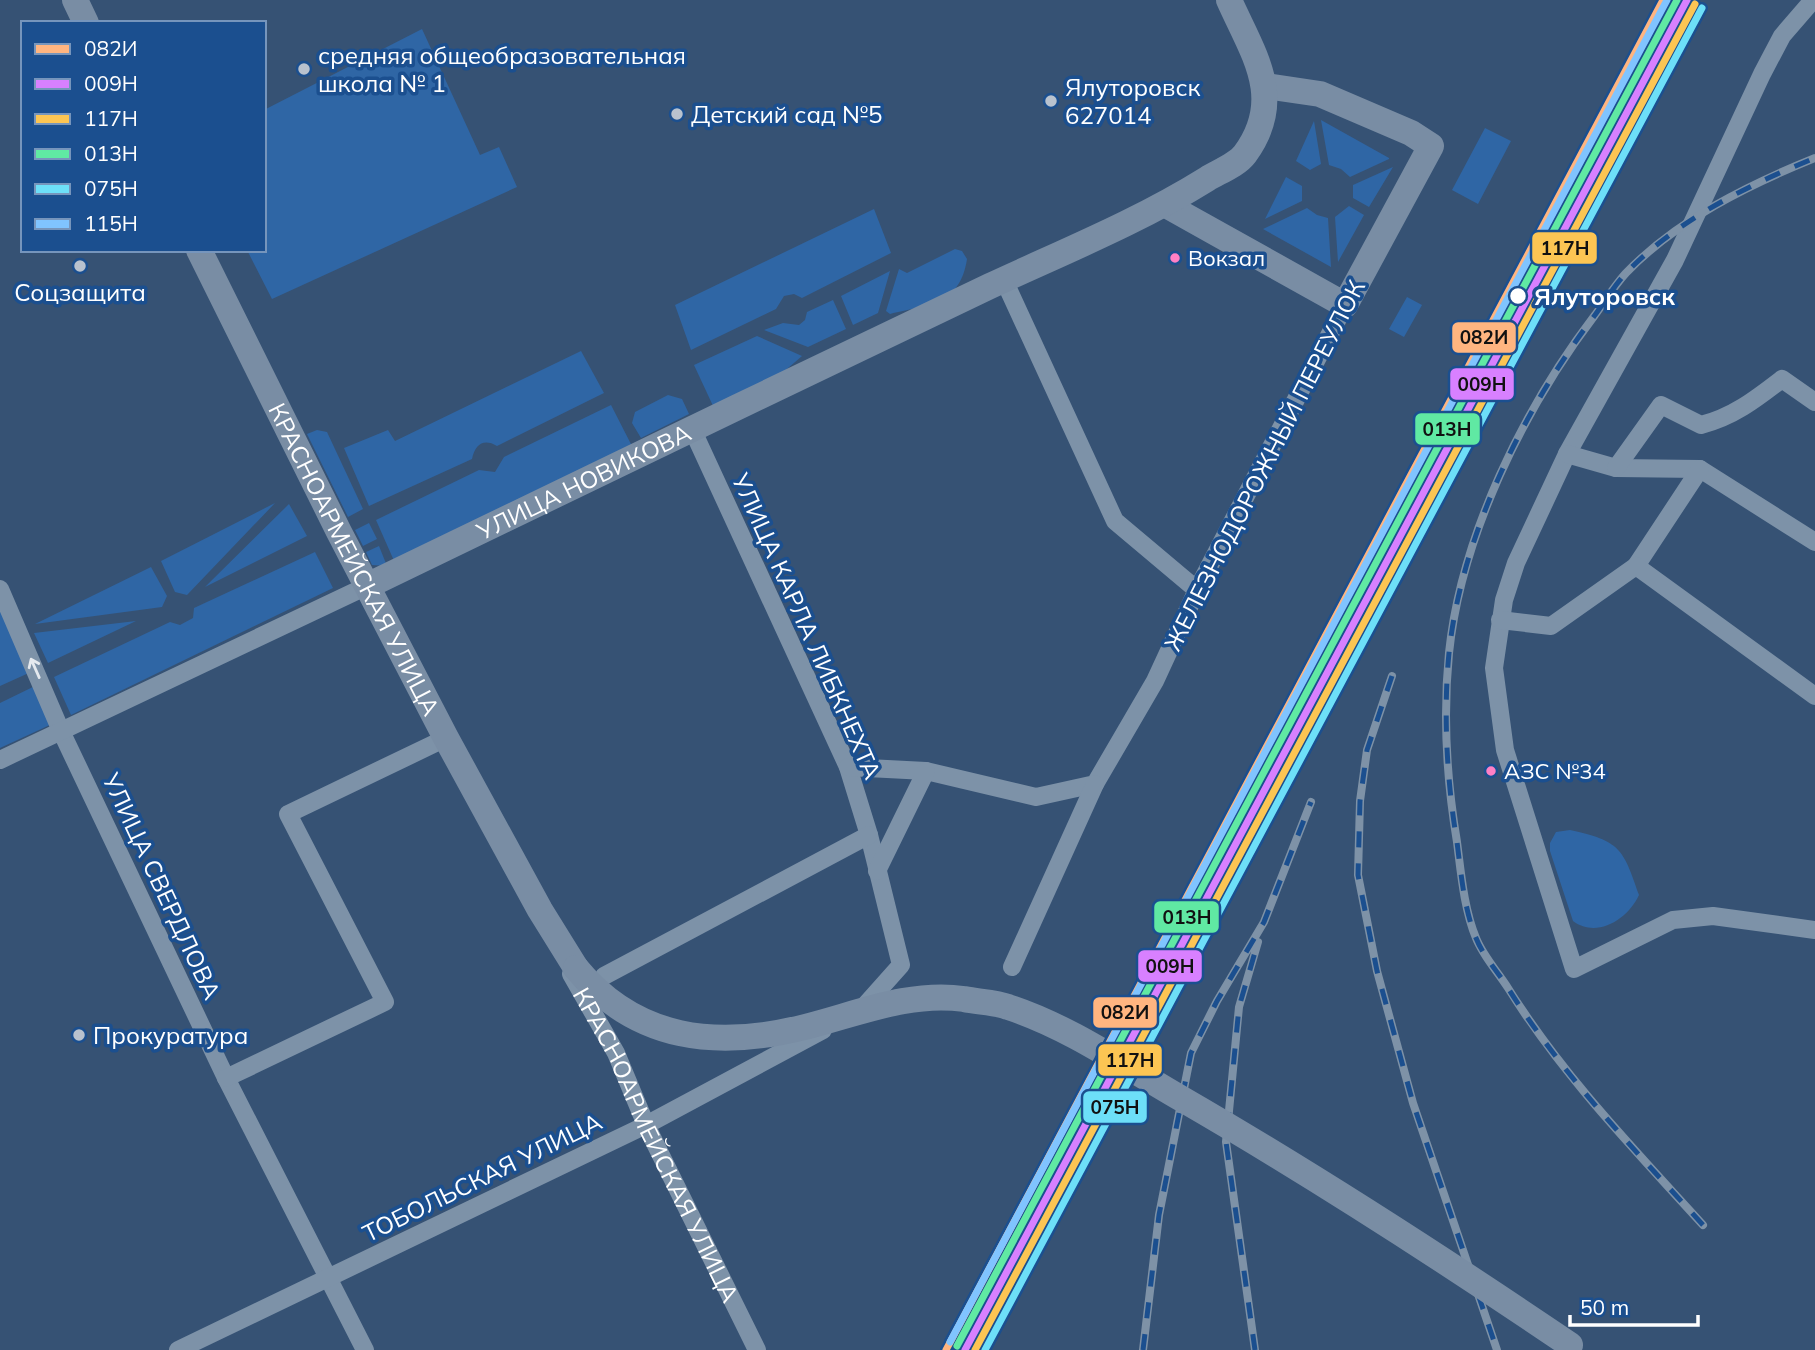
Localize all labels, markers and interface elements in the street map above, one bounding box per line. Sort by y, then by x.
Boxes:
legend [21,21,266,252]
text: 082И [84,35,138,61]
place label: средняя общеобразовательная школа № 1 [318,40,686,98]
marker: средняя общеобразовательная школа № 1 [296,61,312,77]
text: 009Н [84,70,138,96]
place label: Ялуторовск 627014 [1065,72,1201,130]
marker: Ялуторовск 627014 [1043,93,1059,109]
place label: Детский сад №5 [691,99,882,129]
text: 117Н [84,105,138,131]
marker: Детский сад №5 [669,106,685,122]
text: 013Н [84,140,138,166]
text: 075Н [84,175,138,201]
text: 115Н [84,210,138,236]
line badge: 117Н [1531,231,1598,265]
text: 117Н [1541,236,1589,260]
place label: Вокзал [1188,244,1265,272]
marker: Вокзал [1168,251,1182,265]
marker: Соцзащита [72,258,88,274]
street label: ЖЕЛЕЗНОДОРОЖНЫЙ ПЕРЕУЛОК [1157,274,1371,656]
place label: Соцзащита [14,277,146,307]
place label: Ялуторовск [1534,281,1675,311]
marker: Ялуторовск [1508,286,1528,306]
line badge: 082И [1451,321,1517,354]
text: 082И [1460,325,1508,349]
line badge: 009Н [1449,367,1515,401]
text: 009Н [1458,372,1506,396]
street label: КРАСНОАРМЕЙСКАЯ УЛИЦА [262,398,447,721]
line badge: 013Н [1414,412,1481,446]
street label: УЛИЦА НОВИКОВА [471,417,696,547]
text: 013Н [1423,417,1471,441]
street label: УЛИЦА КАРЛА ЛИБКНЕХТА [725,468,888,784]
one-way arrow [28,658,41,679]
place label: АЗС №34 [1504,757,1606,785]
marker: АЗС №34 [1484,764,1498,778]
street label: УЛИЦА СВЕРДЛОВА [96,767,228,1004]
line badge: 013Н [1153,900,1220,934]
text: 013Н [1163,905,1211,929]
line badge: 009Н [1137,949,1203,983]
text: 009Н [1146,954,1194,978]
street label: КРАСНОАРМЕЙСКАЯ УЛИЦА [567,982,746,1307]
line badge: 082И [1092,996,1158,1029]
text: 082И [1101,1000,1149,1024]
place label: Прокуратура [93,1020,248,1050]
marker: Прокуратура [71,1027,87,1043]
line badge: 117Н [1097,1043,1163,1077]
text: 117Н [1106,1048,1154,1072]
line badge: 075Н [1082,1090,1148,1124]
text: 075Н [1091,1095,1139,1119]
street label: ТОБОЛЬСКАЯ УЛИЦА [357,1106,607,1248]
scale bar [1570,1284,1698,1328]
text: 50 m [1580,1294,1629,1320]

